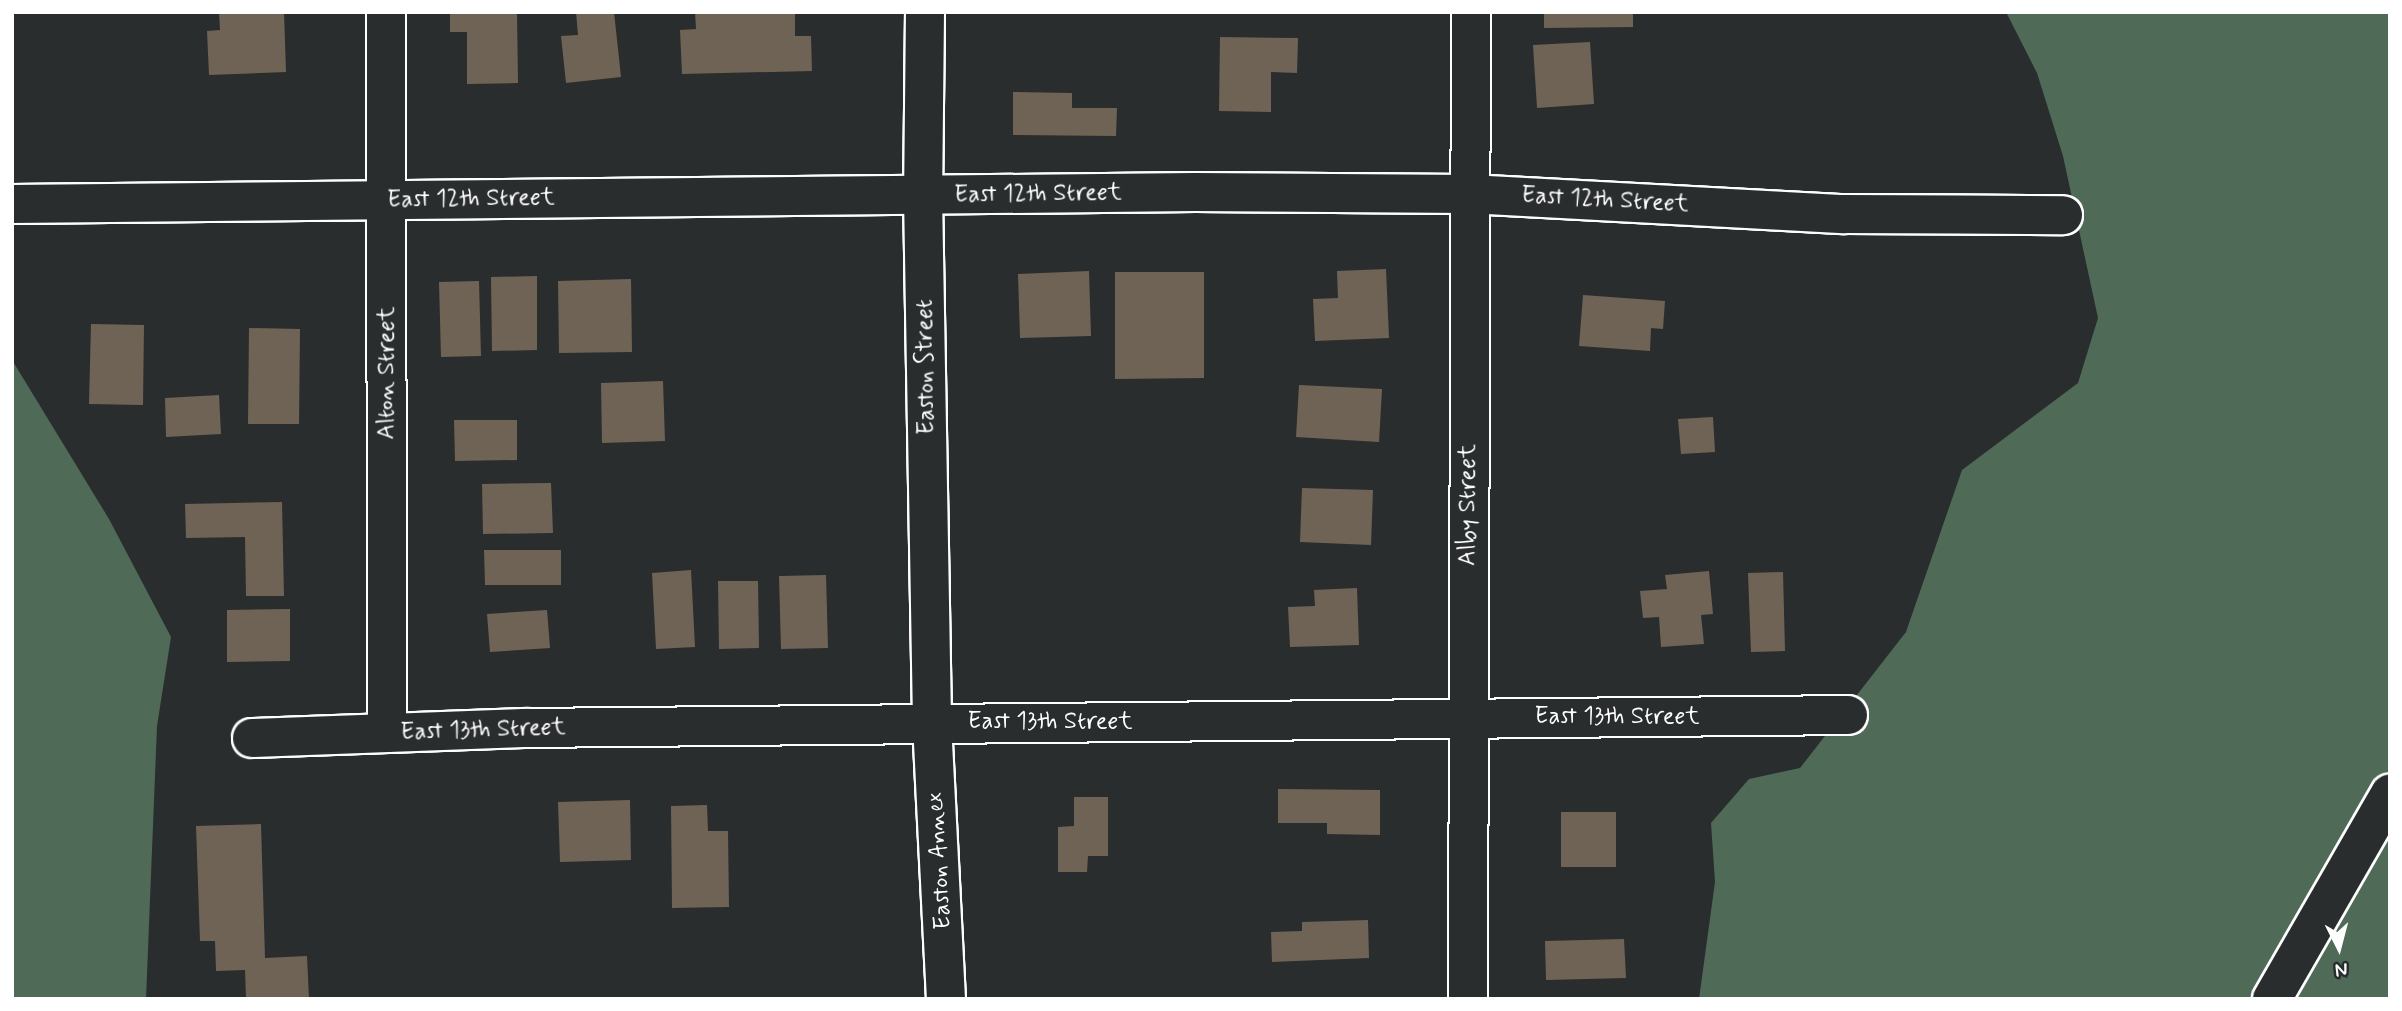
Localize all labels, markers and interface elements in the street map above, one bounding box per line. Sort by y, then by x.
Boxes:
street label: East 12th Street [954,178,1122,210]
street label: East 12th Street [1521,181,1689,219]
street label: East 12th Street [387,183,555,215]
street label: Easton Street [910,297,942,437]
street label: Alton Street [373,306,401,440]
street label: Alby Street [1454,444,1482,566]
street label: East 13th Street [1534,703,1700,731]
street label: East 13th Street [967,708,1133,736]
street label: East 13th Street [400,713,566,747]
street label: Easton Annex [922,795,958,927]
north arrow [2304,913,2374,983]
text: N [2334,956,2349,982]

